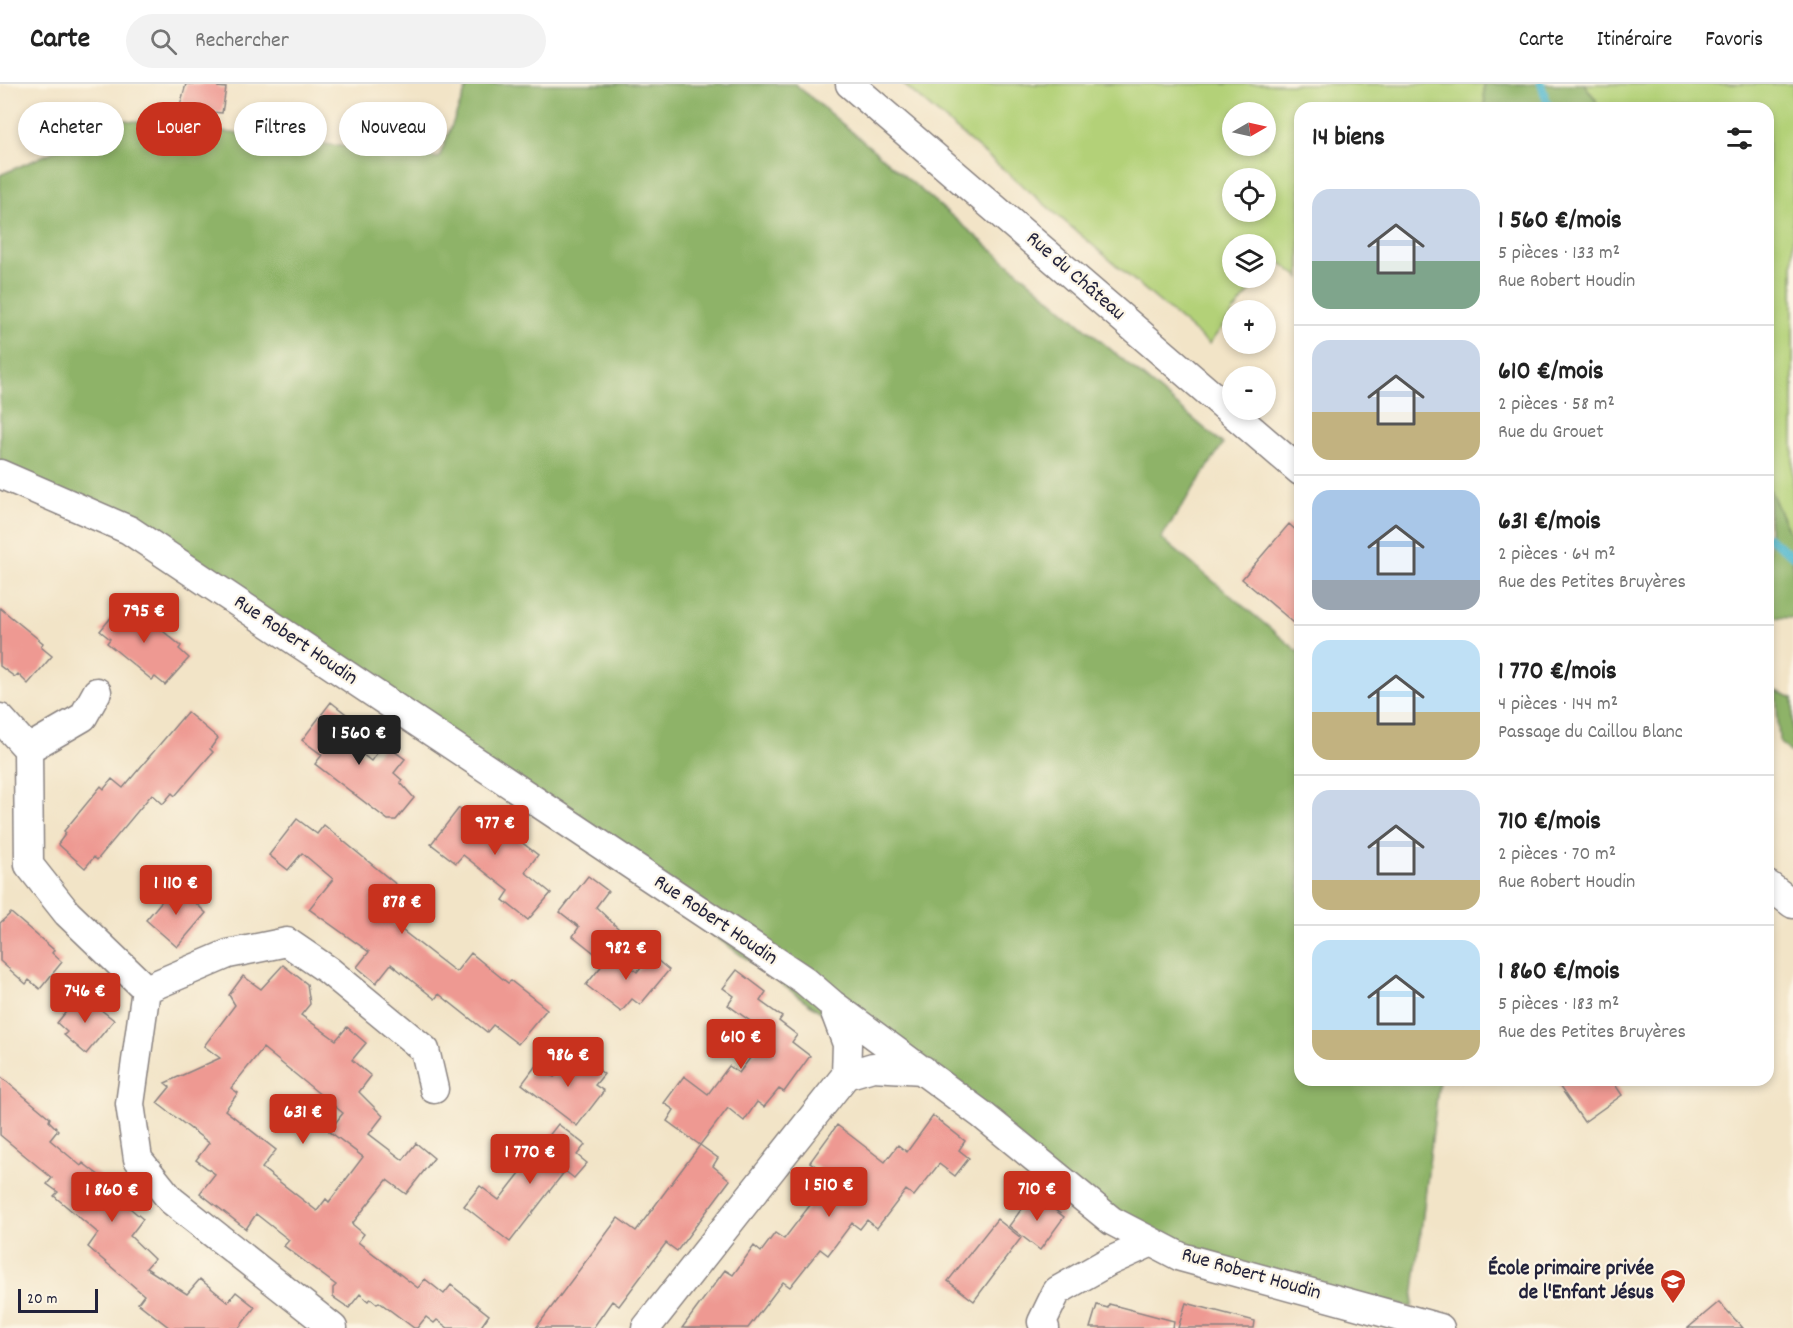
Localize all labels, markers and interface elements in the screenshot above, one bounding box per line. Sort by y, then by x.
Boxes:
search box [126,14,546,68]
text: Carte [30,21,90,61]
icon: search [147,25,180,58]
text: Rechercher [195,26,289,57]
text: Carte [1519,26,1564,56]
text: Itinéraire [1597,26,1672,56]
text: Favoris [1705,26,1763,56]
chip: Acheter [18,102,124,156]
chip: Louer [136,102,222,156]
chip: Filtres [234,102,327,156]
chip: Nouveau [339,102,447,156]
north arrow [1222,102,1276,156]
map controls [1222,102,1276,420]
text: 14 biens [1312,120,1385,157]
icon: filters [1723,122,1756,155]
button: locate [1222,168,1276,222]
text: 1 560 €/mois [1498,203,1622,240]
icon: home [1360,213,1432,285]
street label: Rue du Château [1019,225,1131,329]
button: layers [1222,234,1276,288]
text: 5 pièces · 133 m² [1498,240,1620,268]
text: Rue Robert Houdin [1498,268,1635,296]
button: + [1222,300,1276,354]
text: 610 €/mois [1498,354,1604,391]
icon: home [1360,364,1432,436]
button: − [1222,366,1276,420]
text: 2 pièces · 58 m² [1498,391,1615,419]
text: Rue du Grouet [1498,419,1604,447]
text: 631 €/mois [1498,504,1601,541]
icon: home [1360,514,1432,586]
text: 2 pièces · 64 m² [1498,541,1616,569]
text: Rue des Petites Bruyères [1498,569,1686,597]
street label: Rue Robert Houdin [227,588,363,694]
pin: 795 € [102,593,186,644]
text: 795 € [123,598,165,626]
text: 1 770 €/mois [1498,654,1617,691]
icon: home [1360,664,1432,736]
text: 4 pièces · 144 m² [1498,691,1618,719]
pin: 1 560 € [304,715,414,766]
text: Passage du Caillou Blanc [1498,719,1683,747]
text: 1 560 € [332,720,386,748]
text: 710 €/mois [1498,804,1601,841]
pin: 977 € [453,805,537,856]
text: 977 € [475,810,515,838]
icon: home [1360,814,1432,886]
text: 2 pièces · 70 m² [1498,841,1616,869]
pin: 1 110 € [121,865,231,916]
street label: Rue Robert Houdin [647,868,783,974]
text: Rue Robert Houdin [1498,869,1635,897]
text: 1 110 € [154,870,198,898]
pin: 878 € [360,884,444,935]
text: 878 € [382,889,422,917]
pin: 982 € [584,930,668,981]
text: 982 € [605,935,647,963]
text: 1 860 €/mois [1498,954,1620,991]
icon: home [1360,964,1432,1036]
pin: 746 € [43,973,127,1024]
text: 746 € [64,978,106,1006]
text: 5 pièces · 183 m² [1498,991,1619,1019]
pin: 610 € [699,1019,783,1070]
text: Rue des Petites Bruyères [1498,1019,1686,1047]
text: 610 € [721,1024,761,1052]
pin: 986 € [526,1037,610,1088]
text: 986 € [547,1042,589,1070]
pin: 631 € [261,1094,345,1145]
text: 631 € [284,1099,322,1127]
pin: 1 770 € [475,1134,585,1185]
text: 1 770 € [505,1139,555,1167]
pin: 1 510 € [774,1167,884,1218]
pin: 710 € [995,1171,1079,1222]
pin: 1 860 € [57,1172,167,1223]
text: 1 510 € [804,1172,854,1200]
text: 710 € [1018,1176,1056,1204]
text: 1 860 € [85,1177,139,1205]
street label: Rue Robert Houdin [1178,1241,1324,1309]
place label: École primaire privée de l'Enfant Jésus [1488,1255,1654,1309]
school or university icon: École primaire privée de l'Enfant Jésus [1658,1267,1688,1305]
scale bar [18,1286,98,1314]
text: 20 m [27,1288,57,1311]

